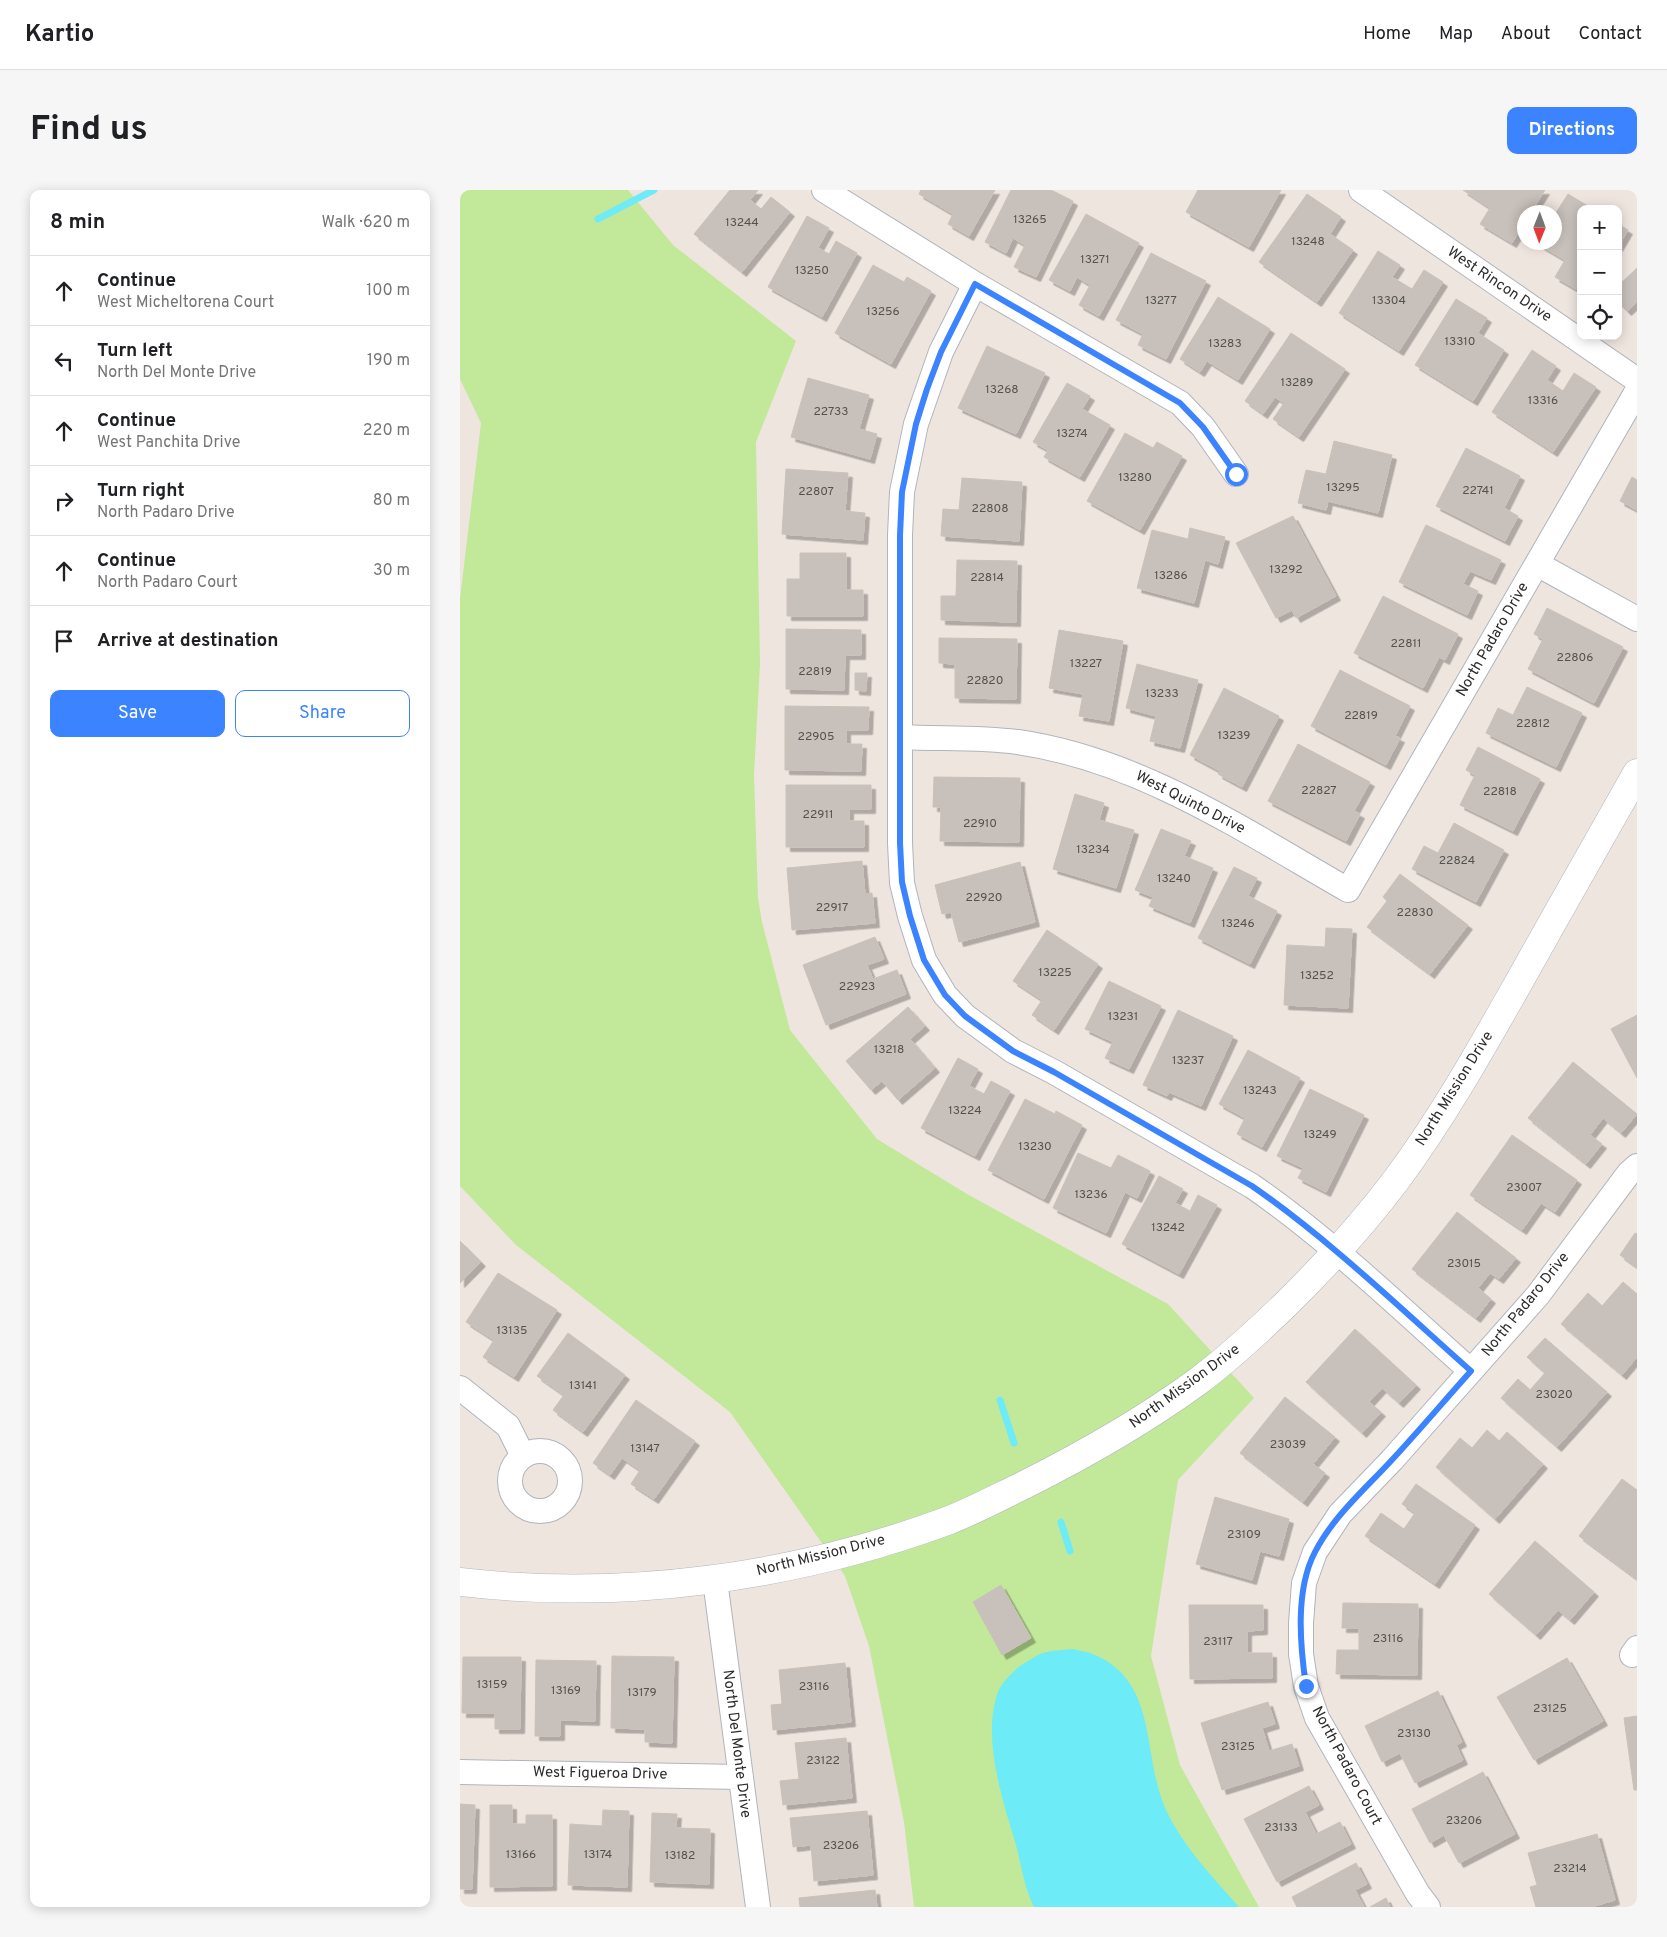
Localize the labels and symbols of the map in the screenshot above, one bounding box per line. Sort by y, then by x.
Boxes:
north arrow [1517,205,1562,250]
house number: 13265 [1013,212,1047,228]
house number: 13244 [725,215,759,231]
house number: 13248 [1291,234,1325,250]
street label: West Rincon Drive [1443,243,1555,327]
house number: 13271 [1080,252,1110,268]
house number: 13250 [795,263,829,279]
house number: 13277 [1145,293,1177,309]
house number: 13304 [1372,293,1406,309]
house number: 13256 [866,304,900,320]
house number: 13310 [1444,334,1476,350]
house number: 13283 [1208,336,1242,352]
house number: 13289 [1280,375,1314,391]
house number: 13268 [985,382,1019,398]
house number: 13316 [1528,393,1558,409]
house number: 22733 [813,404,849,420]
house number: 13274 [1056,426,1088,442]
route start [1225,463,1248,486]
house number: 13280 [1118,470,1152,486]
house number: 13295 [1326,480,1360,496]
house number: 22741 [1462,483,1494,499]
house number: 22807 [798,484,834,500]
house number: 22808 [972,501,1008,517]
house number: 13292 [1269,562,1303,578]
house number: 13286 [1154,568,1188,584]
house number: 22814 [970,570,1004,586]
street label: North Padaro Drive [1453,579,1533,701]
house number: 22811 [1391,636,1421,652]
house number: 22806 [1557,650,1593,666]
house number: 13227 [1070,656,1102,672]
house number: 22819 [798,664,832,680]
house number: 22820 [967,673,1003,689]
house number: 13233 [1145,686,1179,702]
house number: 22819 [1344,708,1378,724]
house number: 22812 [1516,716,1550,732]
house number: 13239 [1218,728,1250,744]
house number: 22905 [798,729,834,745]
street label: West Quinto Drive [1132,767,1248,839]
house number: 22827 [1301,783,1337,799]
house number: 22818 [1483,784,1517,800]
house number: 22911 [803,807,833,823]
house number: 22910 [963,816,997,832]
house number: 13234 [1076,842,1110,858]
house number: 22824 [1439,853,1475,869]
house number: 13240 [1157,871,1191,887]
house number: 22920 [966,890,1002,906]
house number: 22917 [816,900,848,916]
house number: 22830 [1397,905,1433,921]
house number: 13246 [1221,916,1255,932]
house number: 13225 [1038,965,1072,981]
house number: 13252 [1300,968,1334,984]
house number: 22923 [839,979,875,995]
house number: 13231 [1108,1009,1138,1025]
street label: North Mission Drive [1412,1028,1498,1150]
house number: 13218 [874,1042,904,1058]
house number: 13237 [1172,1053,1204,1069]
house number: 13243 [1243,1083,1277,1099]
house number: 13224 [948,1103,982,1119]
house number: 13249 [1303,1127,1337,1143]
house number: 13230 [1018,1139,1052,1155]
house number: 23007 [1506,1180,1542,1196]
house number: 13236 [1074,1187,1108,1203]
house number: 13242 [1151,1220,1185,1236]
street label: North Padaro Drive [1478,1249,1574,1361]
house number: 23015 [1447,1256,1481,1272]
house number: 13135 [497,1323,527,1339]
street label: North Mission Drive [1126,1341,1244,1433]
house number: 13141 [569,1378,597,1394]
house number: 23020 [1535,1387,1573,1403]
house number: 23039 [1270,1437,1306,1453]
house number: 13147 [630,1441,660,1457]
house number: 23109 [1227,1527,1261,1543]
street label: North Mission Drive [755,1531,887,1581]
house number: 23116 [1373,1631,1403,1647]
house number: 23117 [1203,1634,1233,1650]
street label: North Del Monte Drive [717,1669,755,1819]
route end [1295,1675,1318,1698]
house number: 13159 [477,1677,507,1693]
house number: 23116 [799,1679,829,1695]
house number: 13169 [551,1683,581,1699]
house number: 13179 [627,1685,657,1701]
house number: 23125 [1533,1701,1567,1717]
street label: North Padaro Court [1307,1703,1385,1829]
house number: 23130 [1397,1726,1431,1742]
house number: 23125 [1221,1739,1255,1755]
house number: 23122 [806,1753,840,1769]
street label: West Figueroa Drive [533,1763,667,1785]
house number: 23206 [1446,1813,1482,1829]
house number: 23133 [1264,1820,1298,1836]
house number: 23206 [823,1838,859,1854]
house number: 13166 [506,1847,536,1863]
house number: 13174 [584,1847,612,1863]
house number: 13182 [665,1848,695,1864]
house number: 23214 [1553,1861,1587,1877]

